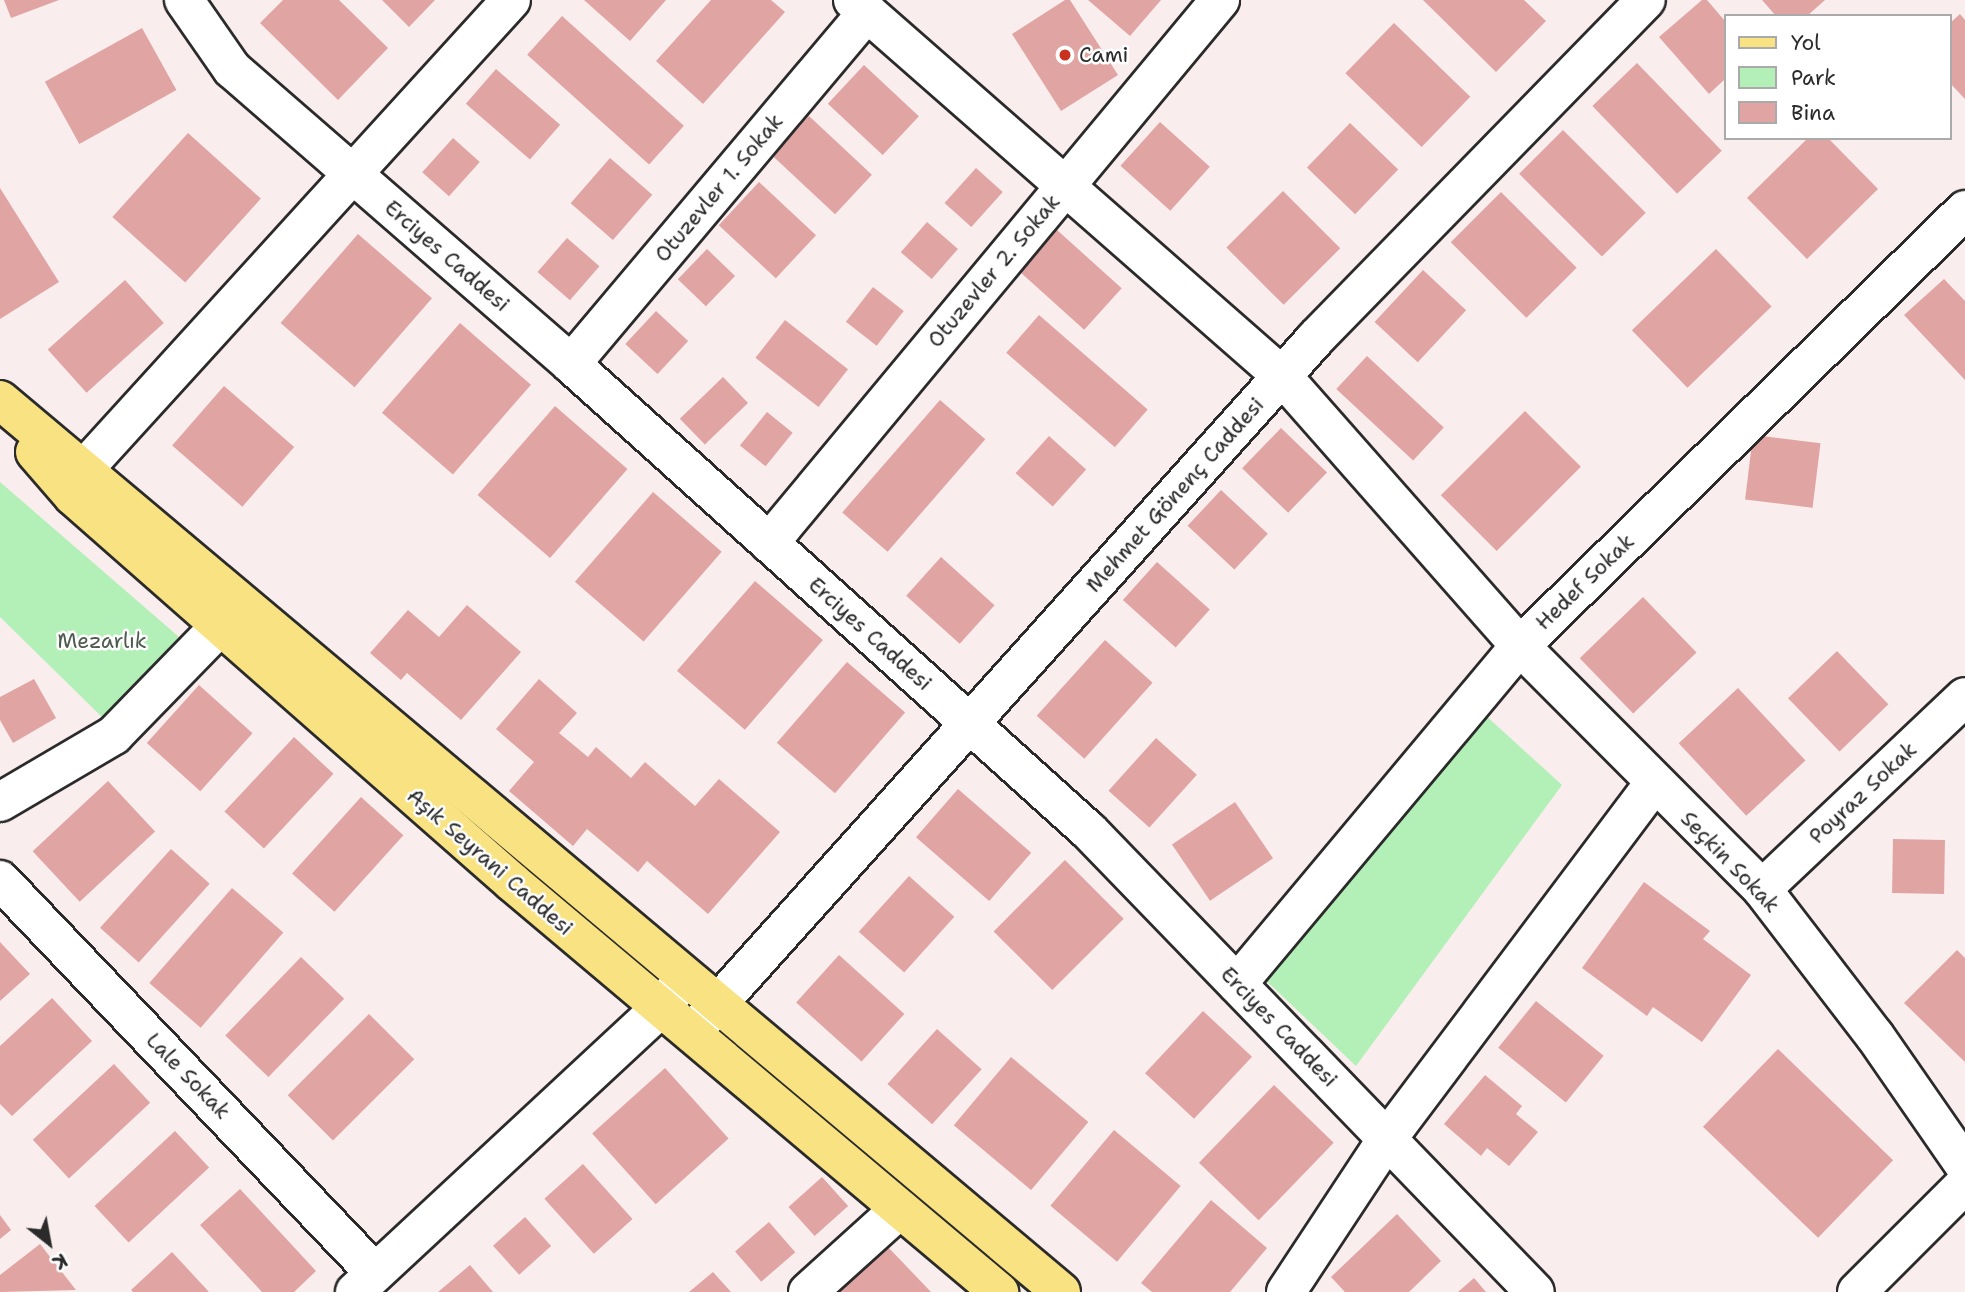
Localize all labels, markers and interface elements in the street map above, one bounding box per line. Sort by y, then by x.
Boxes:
legend [1724,14,1951,140]
text: Yol [1791,29,1821,57]
place label: Cami [1079,42,1129,68]
marker: Cami [1057,47,1073,63]
text: Park [1791,64,1836,92]
text: Bina [1791,99,1835,127]
street label: Otuzevler 1. Sokak [650,109,788,267]
street label: Otuzevler 2. Sokak [923,189,1065,353]
street label: Erciyes Caddesi [379,195,515,317]
street label: Mehmet Gönenç Caddesi [1081,392,1269,598]
street label: Hedef Sokak [1531,529,1639,635]
street label: Erciyes Caddesi [803,572,937,696]
park label: Mezarlık [57,628,147,654]
street label: Poyraz Sokak [1804,737,1922,849]
street label: Aşık Seyrani Caddesi [402,783,578,941]
street label: Seçkin Sokak [1675,806,1785,918]
street label: Erciyes Caddesi [1215,962,1343,1092]
street label: Lale Sokak [141,1028,235,1124]
north arrow [14,1208,84,1278]
text: K [48,1247,72,1275]

